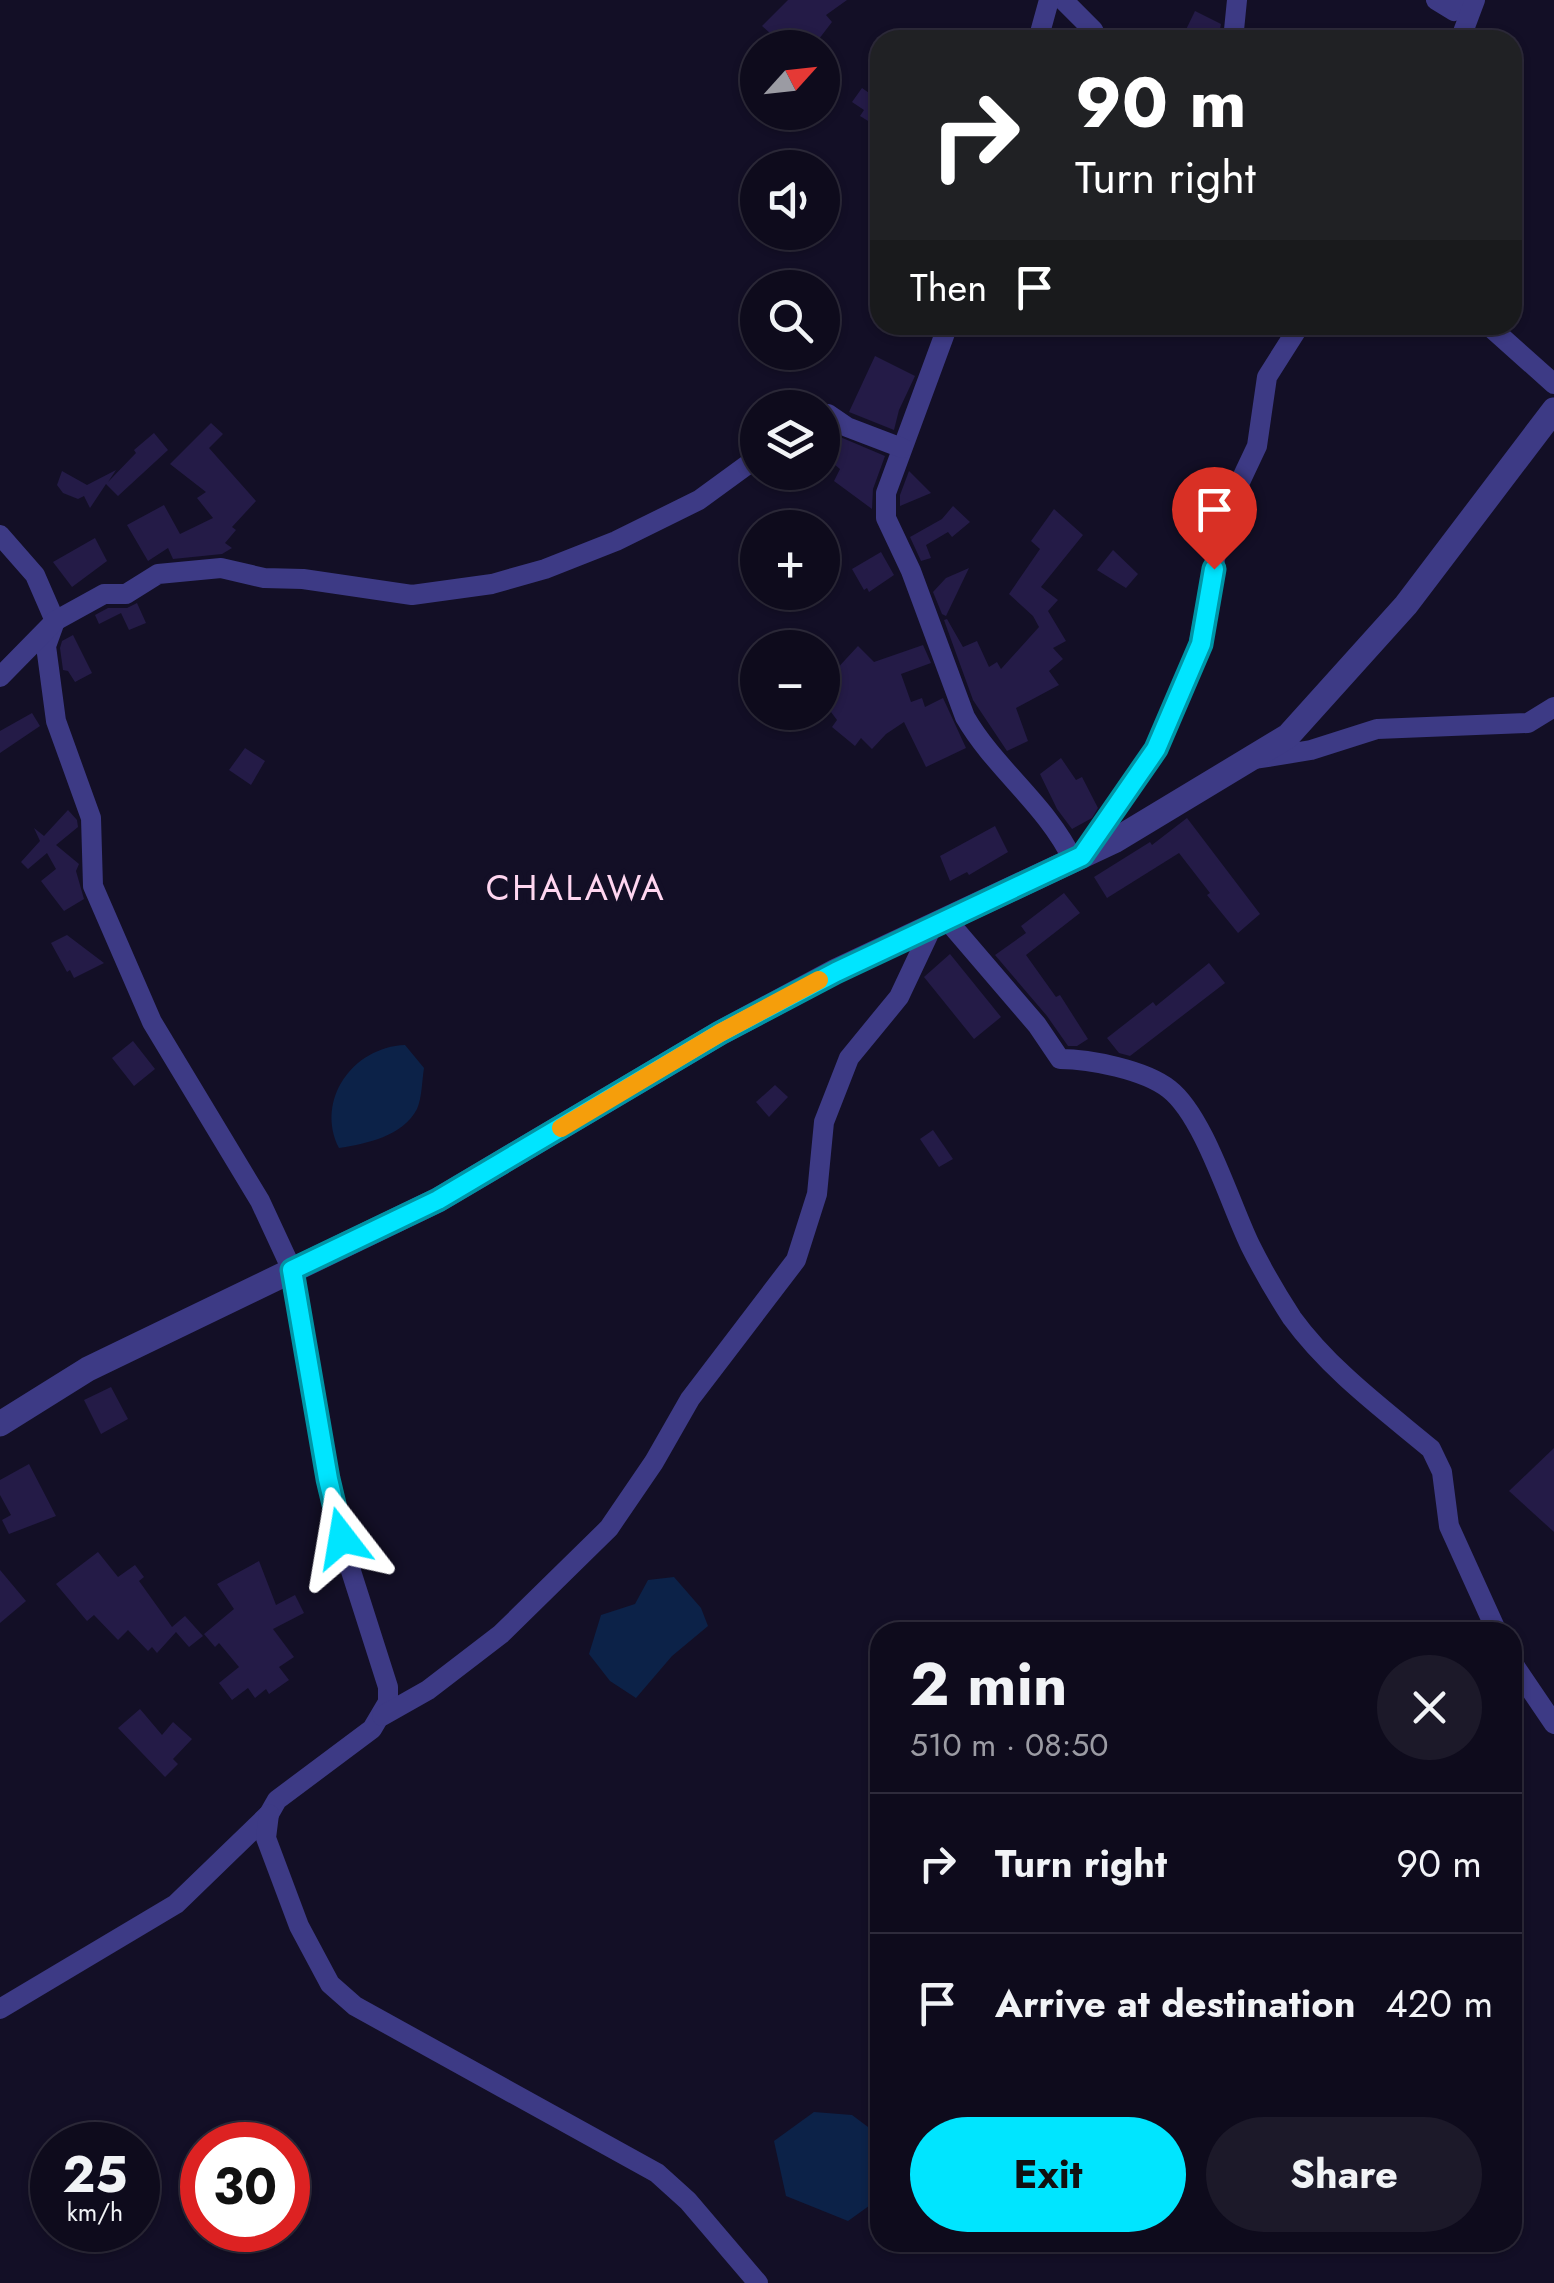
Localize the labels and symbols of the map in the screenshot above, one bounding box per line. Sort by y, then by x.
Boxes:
north arrow [740,30,840,130]
pin [1172,467,1257,570]
district label: CHALAWA [486,863,666,913]
position arrow [290,1486,394,1590]
speed limit sign: 30 [180,2122,310,2252]

